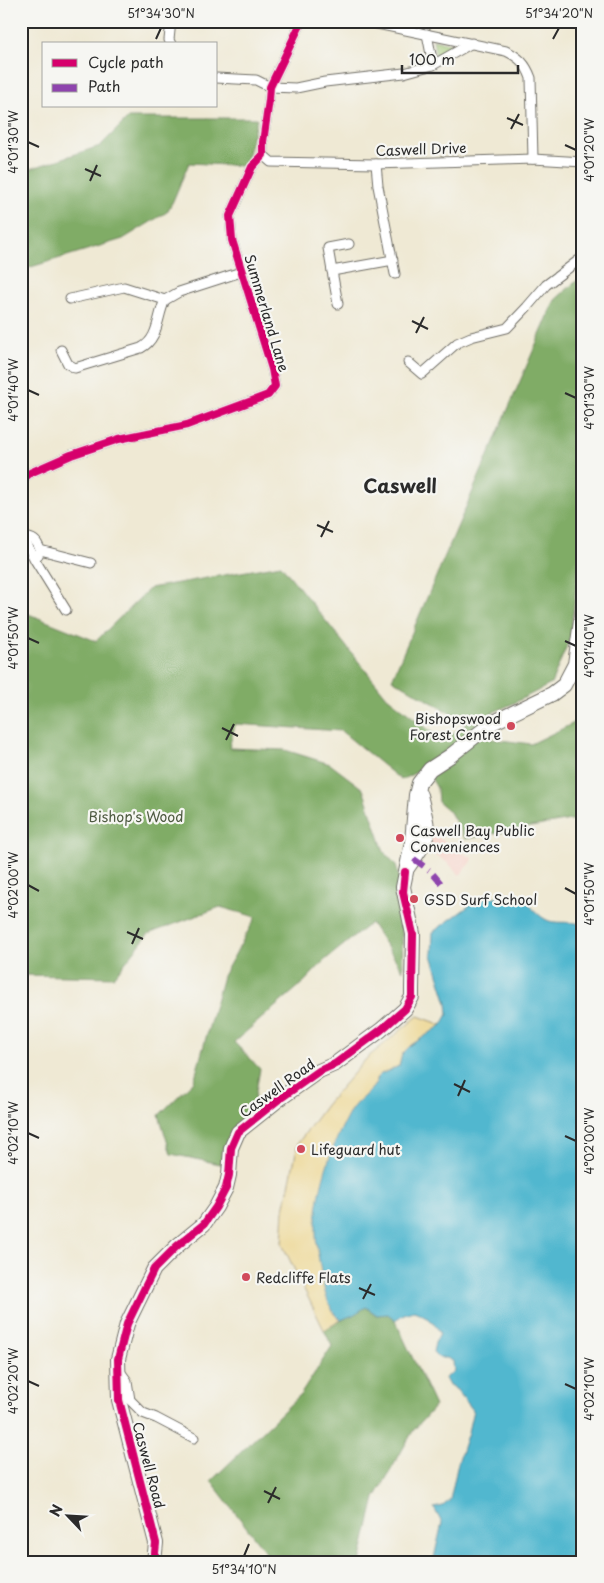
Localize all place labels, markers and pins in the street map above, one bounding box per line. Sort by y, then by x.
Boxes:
place label: Bishopswood Forest Centre [410,708,501,745]
marker: Bishopswood Forest Centre [505,720,517,732]
place label: Caswell Bay Public Conveniences [410,820,534,857]
marker: Caswell Bay Public Conveniences [394,832,406,844]
place label: GSD Surf School [424,889,537,910]
marker: GSD Surf School [408,893,420,905]
place label: Lifeguard hut [311,1139,401,1160]
marker: Lifeguard hut [295,1143,307,1155]
place label: Redcliffe Flats [256,1267,351,1288]
marker: Redcliffe Flats [240,1271,252,1283]

